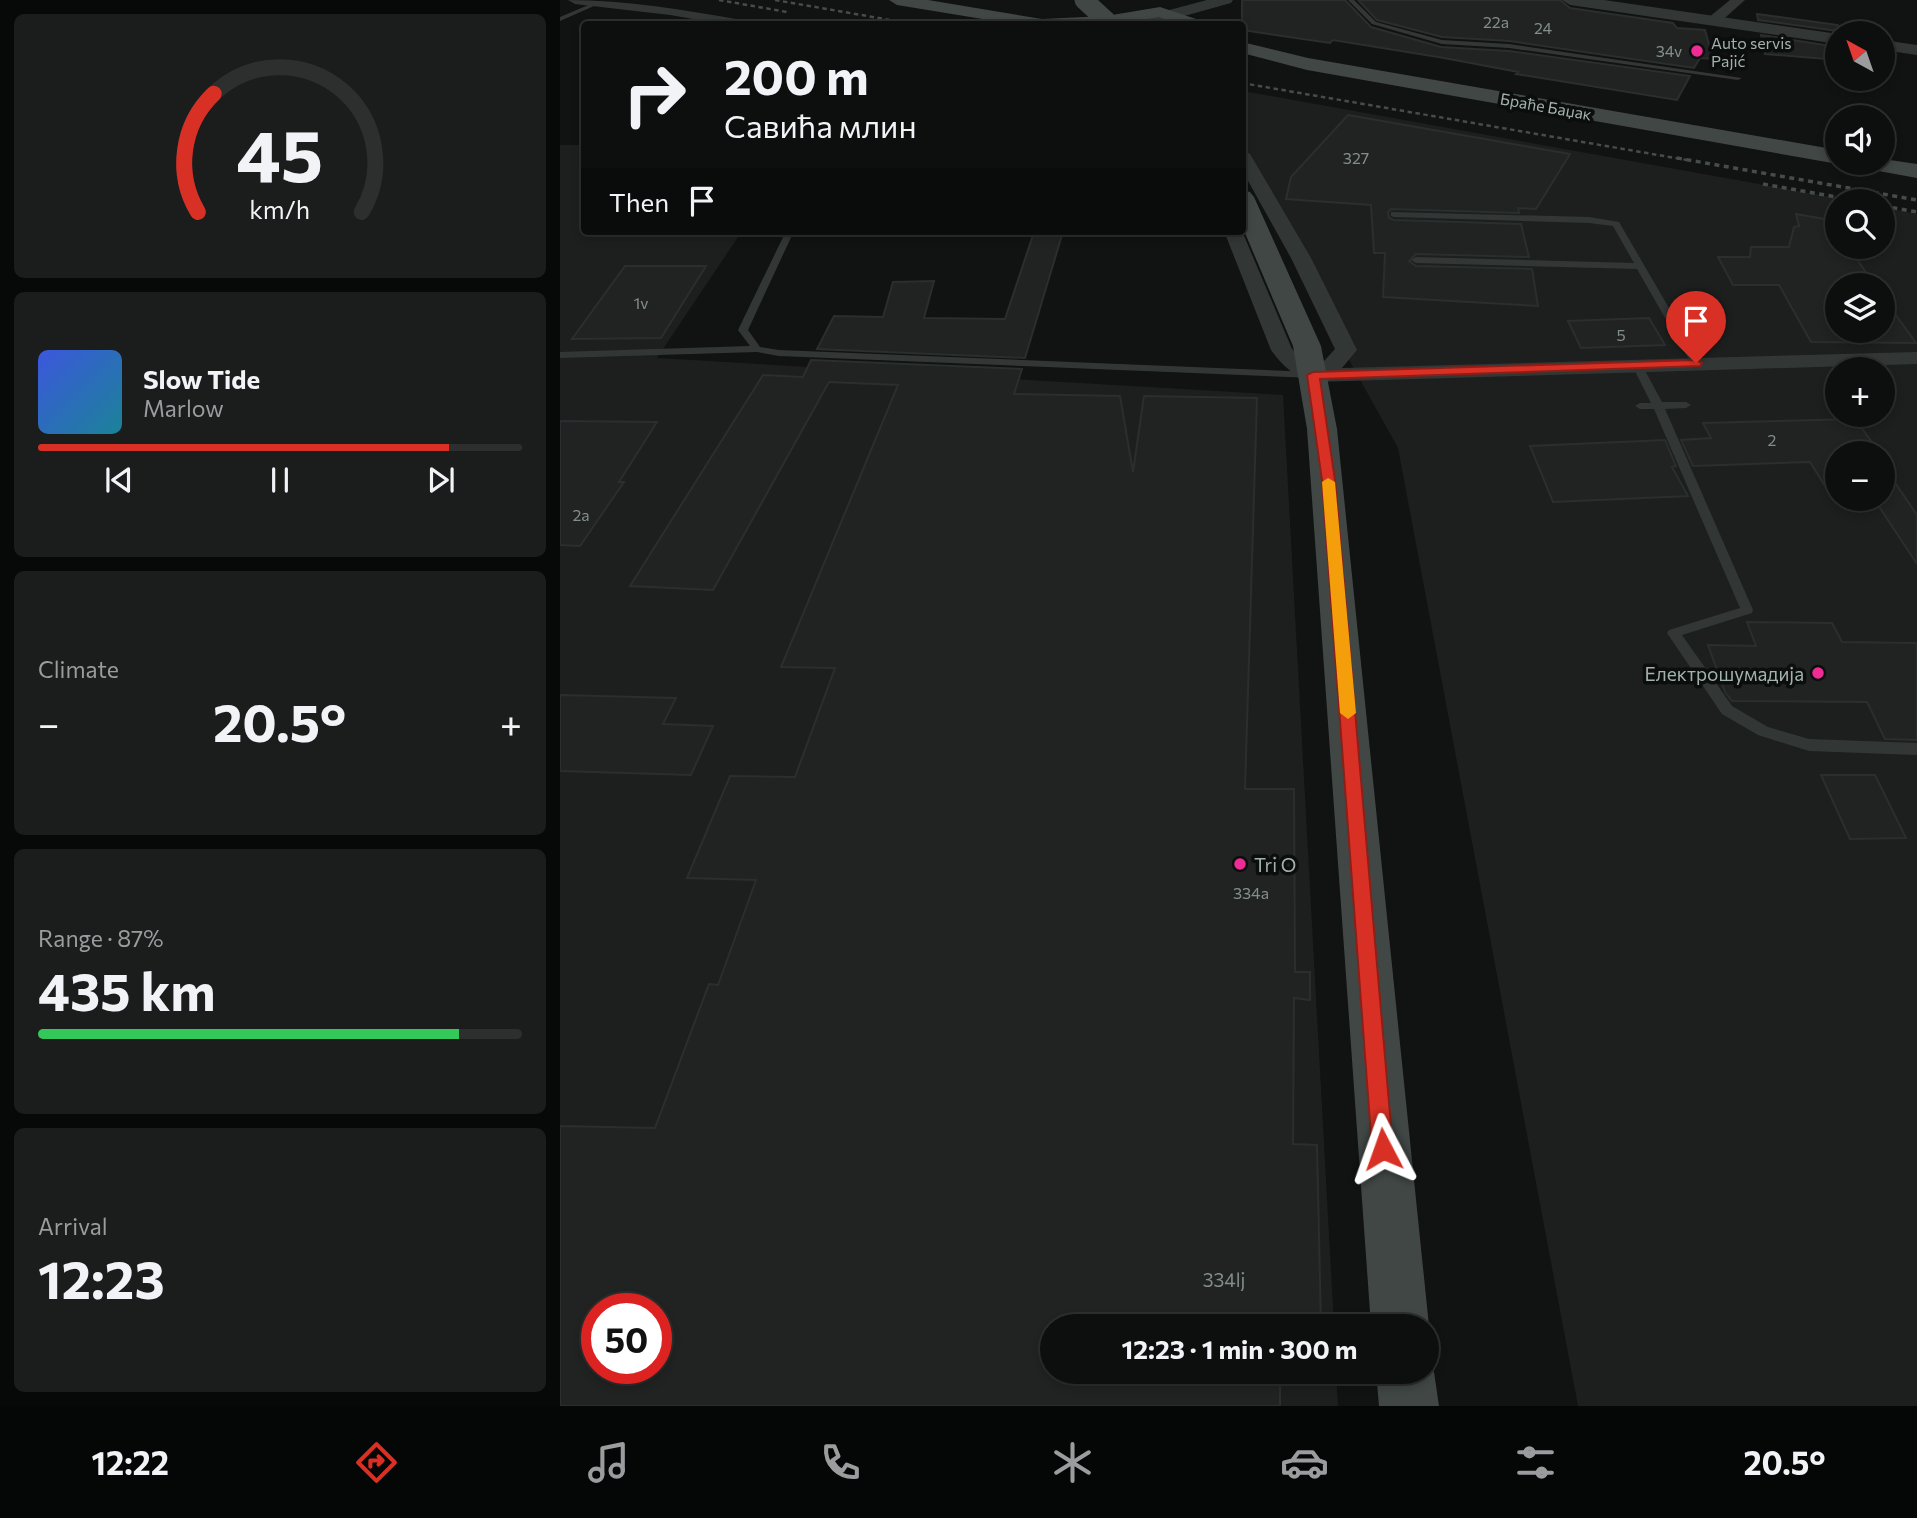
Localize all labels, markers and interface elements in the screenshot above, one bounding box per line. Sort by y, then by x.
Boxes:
house number: 22a [1483,12,1509,31]
house number: 24 [1534,18,1552,37]
north arrow [1825,21,1895,91]
map controls [1825,21,1895,511]
place label: Auto servis Pajić [1711,33,1792,70]
house number: 34v [1656,41,1682,60]
marker: Auto servis Pajić [1689,43,1705,59]
text: 200 m [724,45,869,105]
icon: right [609,49,700,140]
street label: Браће Баџак [1499,89,1594,123]
text: Савића млин [724,105,917,145]
button: sound [1825,105,1895,175]
text: 45 [236,109,324,198]
house number: 327 [1343,148,1369,167]
icon: arrive [683,182,721,220]
text: Then [609,186,669,217]
button: search [1825,189,1895,259]
text: km/h [250,194,310,224]
button: layers [1825,273,1895,343]
pin [1666,291,1726,363]
house number: 1v [633,293,649,312]
icon: arrive [1677,302,1715,340]
house number: 5 [1616,325,1626,344]
button: + [1825,357,1895,427]
text: Slow Tide [143,363,260,394]
text: Marlow [143,394,224,422]
house number: 2 [1768,430,1777,449]
button: − [1825,441,1895,511]
icon: previous [100,461,138,499]
icon: pause [261,461,299,499]
icon: next [422,461,460,499]
house number: 2a [572,505,590,524]
text: Climate [38,655,119,683]
place label: Електрошумадија [1645,662,1804,685]
marker: Електрошумадија [1810,665,1826,681]
text: 20.5° [213,689,346,753]
text: − [38,699,60,746]
text: + [500,699,522,746]
place label: Tri O [1254,853,1296,876]
marker: Tri O [1232,856,1248,872]
house number: 334a [1233,883,1269,902]
text: Range · 87% [38,924,163,952]
text: 435 km [38,958,216,1022]
position arrow [1346,1112,1420,1186]
text: Arrival [38,1212,108,1240]
text: 12:23 [38,1246,165,1310]
house number: 334lj [1203,1268,1245,1291]
speed limit sign: 50 [581,1293,672,1384]
text: 12:23 · 1 min · 300 m [1121,1333,1358,1364]
icon: directions [352,1438,401,1487]
icon: music [584,1438,633,1487]
icon: phone [816,1438,865,1487]
icon: climate [1048,1438,1097,1487]
icon: car [1280,1438,1329,1487]
icon: filters [1511,1438,1560,1487]
text: 12:22 [91,1442,169,1482]
text: 20.5° [1743,1442,1826,1482]

